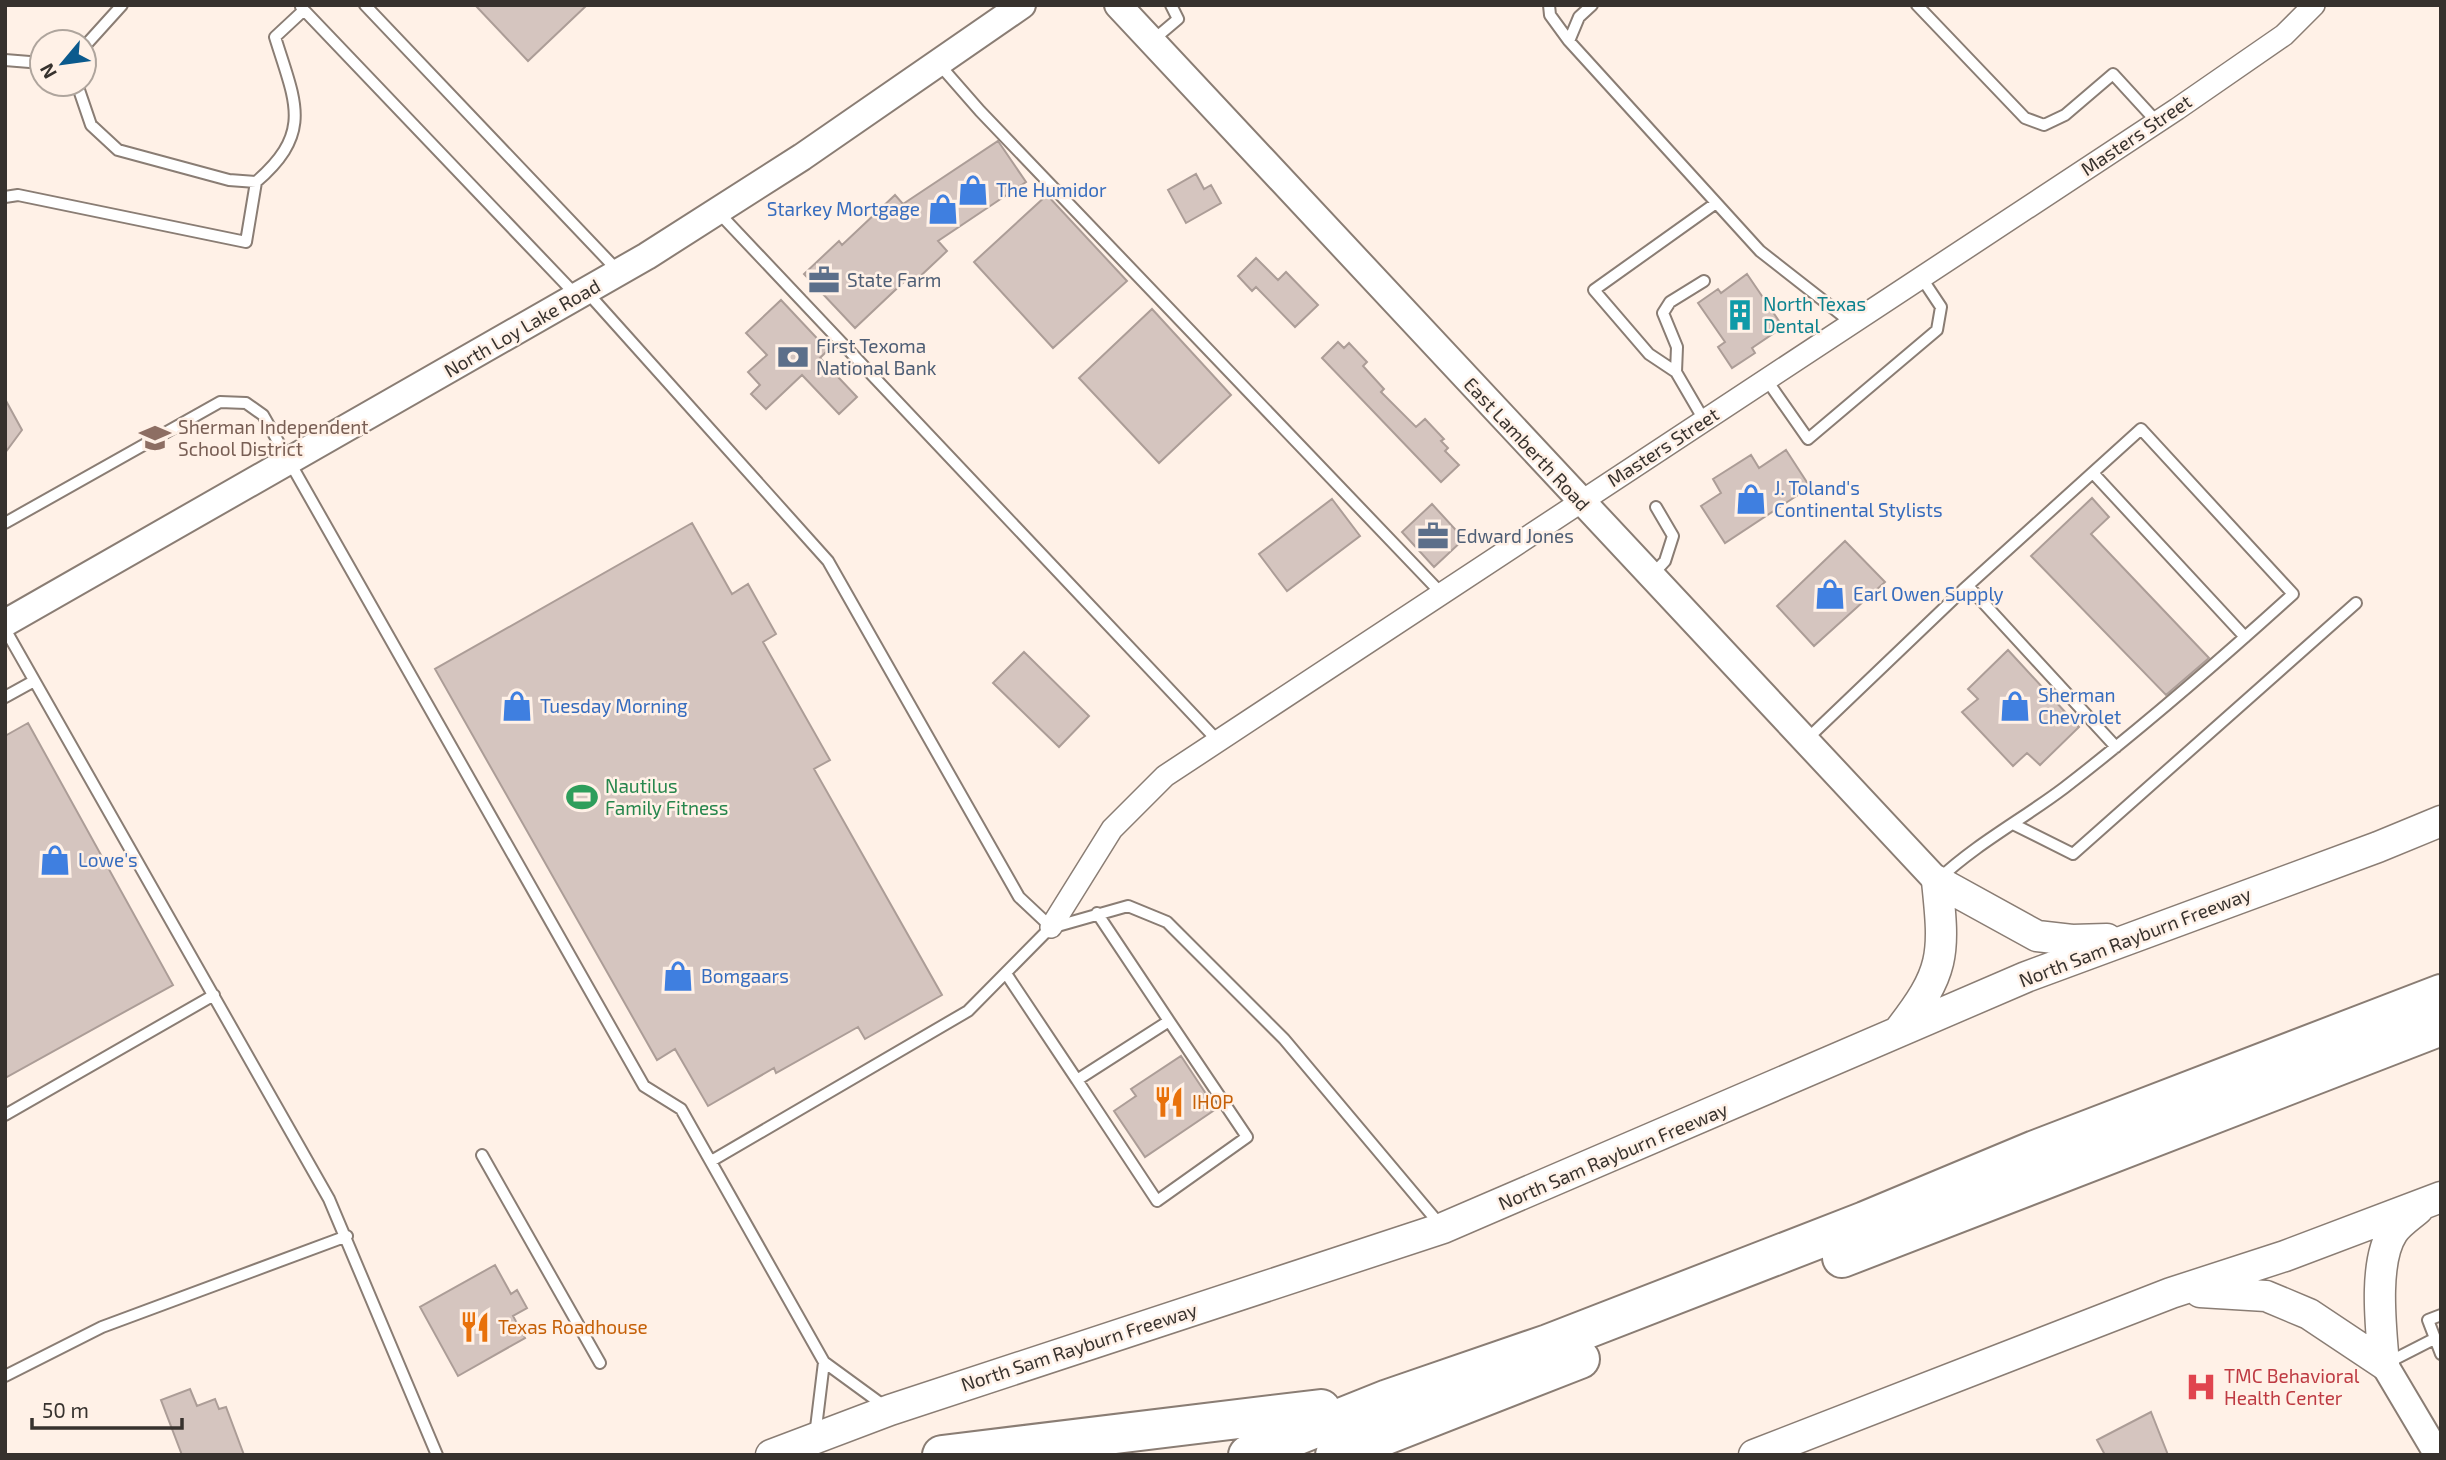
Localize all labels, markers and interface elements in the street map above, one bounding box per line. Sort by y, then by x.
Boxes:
north arrow [28,28,98,98]
text: N [34,60,61,83]
street label: Masters Street [2076,89,2195,180]
shop icon: The Humidor [956,173,990,207]
place label: The Humidor [996,178,1107,201]
shop icon: Starkey Mortgage [926,192,960,226]
place label: Starkey Mortgage [767,197,920,220]
office icon: State Farm [807,263,841,297]
place label: State Farm [847,268,941,291]
street label: North Loy Lake Road [440,274,604,382]
place label: North Texas Dental [1763,292,1866,337]
building icon: North Texas Dental [1723,298,1757,332]
place label: First Texoma National Bank [816,334,937,379]
bank icon: First Texoma National Bank [776,340,810,374]
street label: East Lamberth Road [1460,372,1595,515]
street label: Masters Street [1603,402,1723,491]
place label: Sherman Independent School District [178,415,369,460]
school or university icon: Sherman Independent School District [138,421,172,455]
place label: J. Toland's Continental Stylists [1774,476,1943,521]
shop icon: J. Toland's Continental Stylists [1734,482,1768,516]
office icon: Edward Jones [1416,519,1450,553]
place label: Edward Jones [1456,524,1574,547]
shop icon: Earl Owen Supply [1813,577,1847,611]
place label: Earl Owen Supply [1853,582,2004,605]
place label: Sherman Chevrolet [2038,683,2121,728]
shop icon: Tuesday Morning [500,689,534,723]
shop icon: Sherman Chevrolet [1998,689,2032,723]
place label: Tuesday Morning [540,694,688,717]
place label: Nautilus Family Fitness [605,774,728,819]
sports icon: Nautilus Family Fitness [565,780,599,814]
shop icon: Lowe's [38,843,72,877]
place label: Lowe's [78,848,138,871]
street label: North Sam Rayburn Freeway [2015,882,2254,992]
shop icon: Bomgaars [661,959,695,993]
place label: Bomgaars [701,964,789,987]
restaurant icon: IHOP [1152,1085,1186,1119]
place label: IHOP [1192,1090,1234,1113]
street label: North Sam Rayburn Freeway [1495,1097,1731,1214]
street label: North Sam Rayburn Freeway [958,1297,1200,1396]
restaurant icon: Texas Roadhouse [458,1310,492,1344]
place label: Texas Roadhouse [498,1315,648,1338]
place label: TMC Behavioral Health Center [2224,1364,2360,1409]
hospital icon: TMC Behavioral Health Center [2184,1370,2218,1404]
scale bar [32,1386,182,1430]
text: 50 m [42,1397,89,1422]

